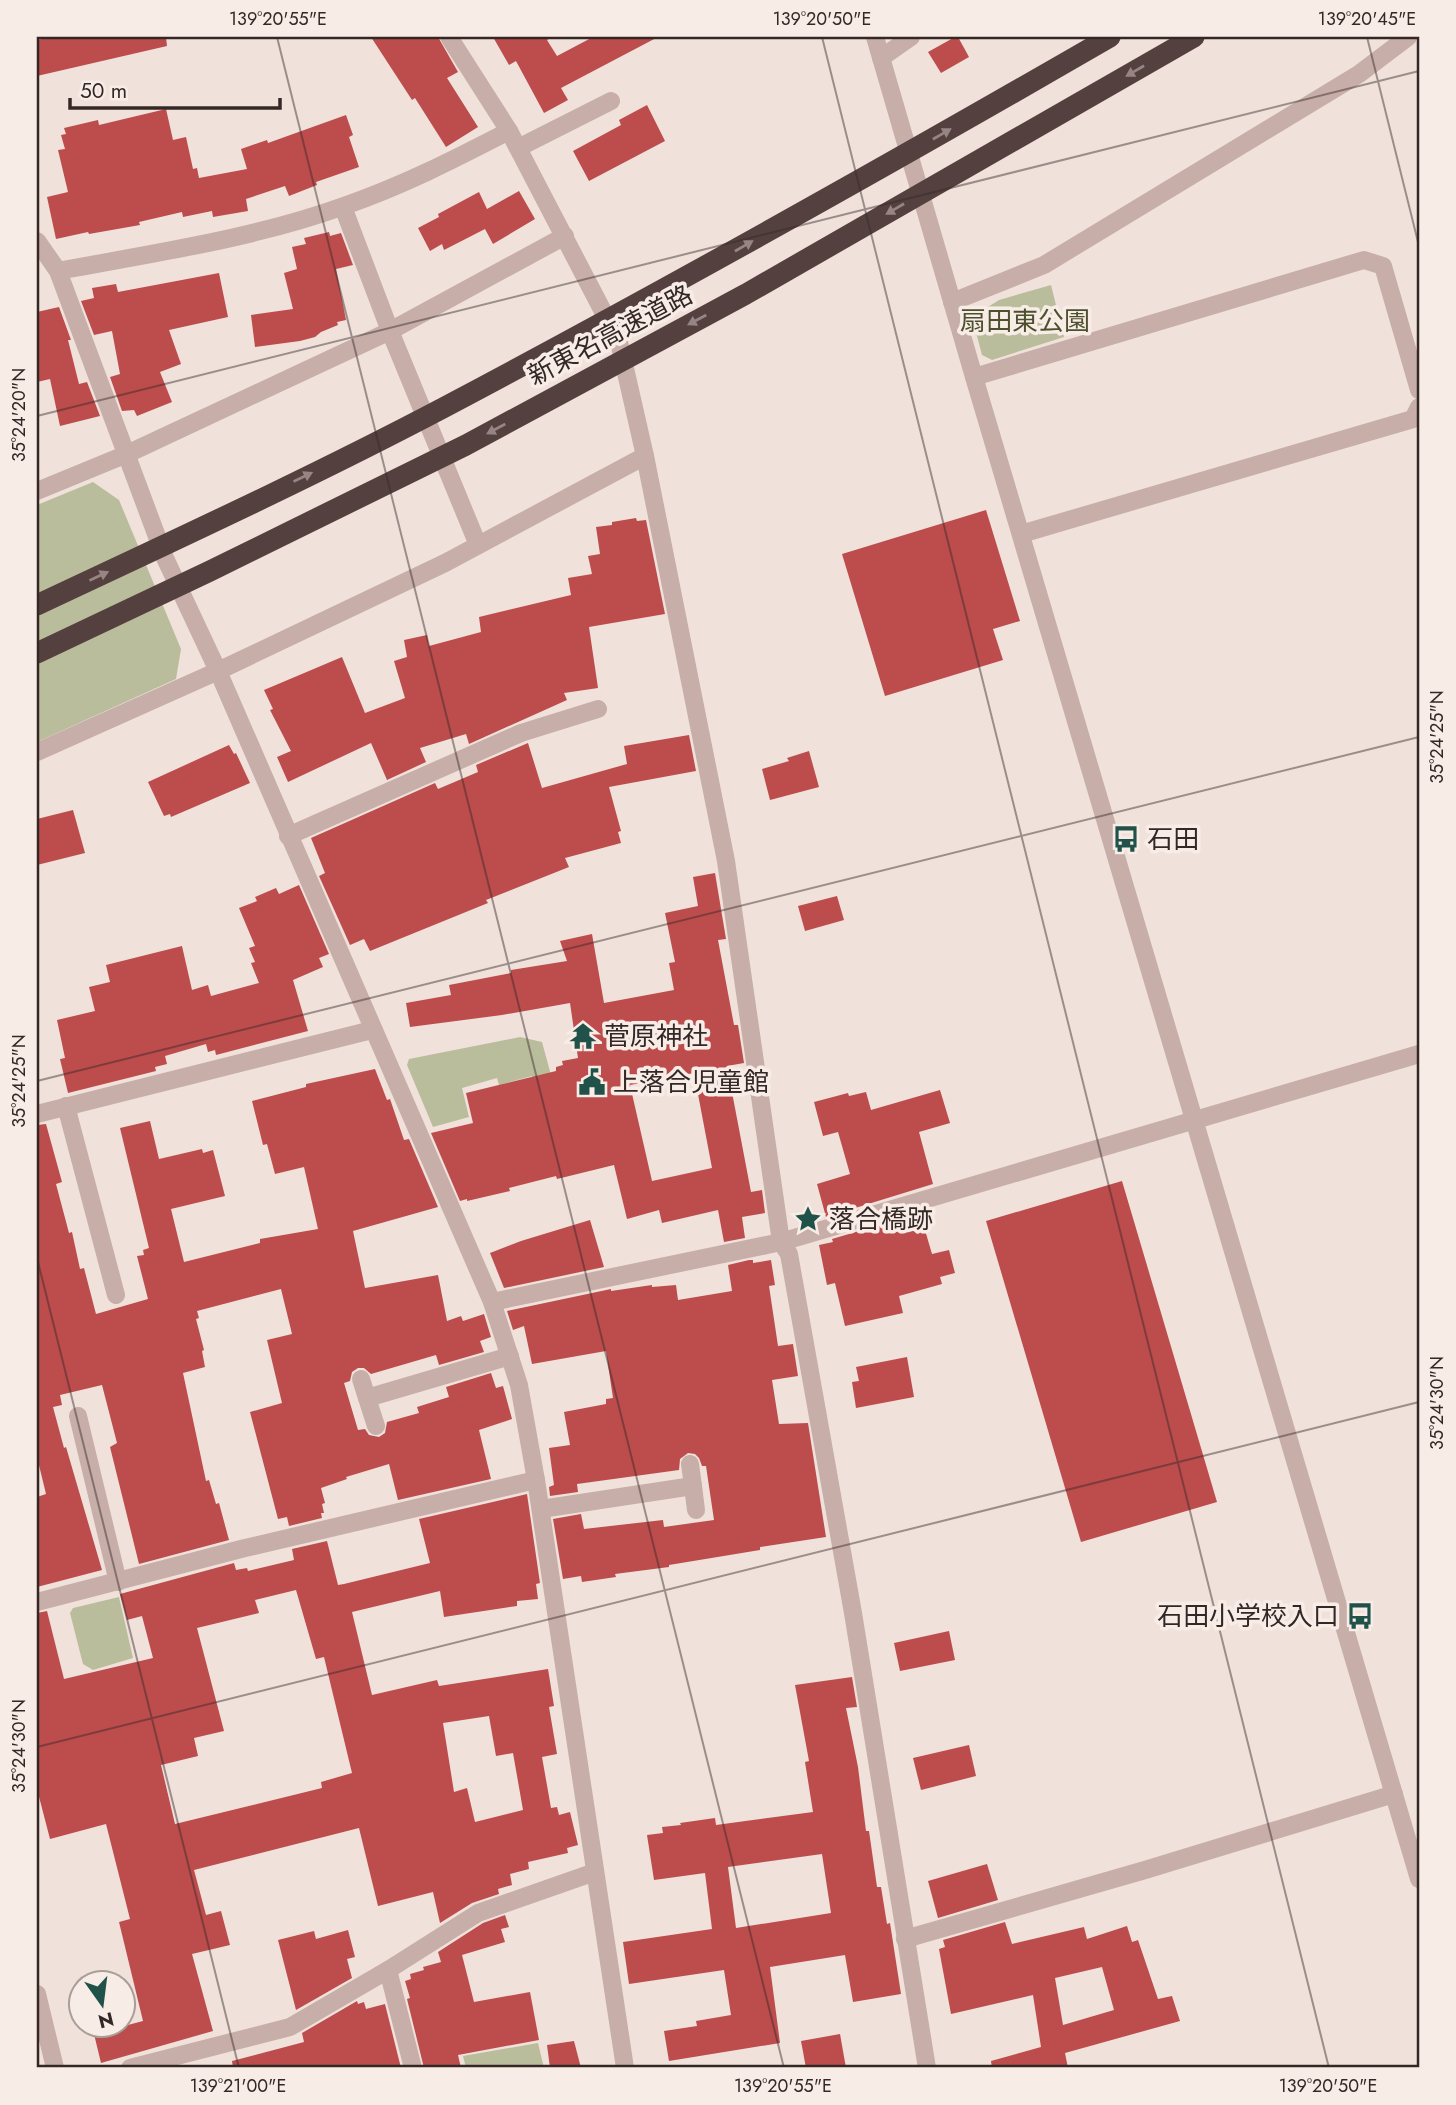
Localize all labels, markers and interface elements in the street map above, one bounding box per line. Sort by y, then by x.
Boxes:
text: 139°20'55"E [229,6,327,32]
text: 139°20'50"E [773,6,871,32]
text: 139°20'45"E [1318,6,1416,32]
one-way arrow [1125,65,1144,77]
scale bar [70,66,280,110]
text: 50 m [80,76,127,106]
one-way arrow [932,128,951,140]
one-way arrow [885,203,905,215]
one-way arrow [734,240,753,252]
street label: 新東名高速道路 [521,275,699,395]
park label: 扇田東公園 [960,302,1090,340]
one-way arrow [687,314,706,326]
text: 35°24'20"N [6,368,32,462]
one-way arrow [486,422,506,434]
one-way arrow [294,471,314,483]
one-way arrow [88,570,109,581]
text: 35°24'25"N [1424,690,1450,784]
place label: 石田 [1147,820,1199,858]
bus stop icon: 石田 [1111,824,1141,854]
place label: 菅原神社 [604,1017,708,1055]
temple icon: 菅原神社 [568,1021,598,1051]
text: 35°24'25"N [6,1034,32,1128]
place label: 上落合児童館 [613,1063,769,1101]
public building icon: 上落合児童館 [577,1067,607,1097]
place label: 落合橋跡 [829,1200,933,1238]
place icon: 落合橋跡 [793,1204,823,1234]
text: 35°24'30"N [1424,1356,1450,1450]
place label: 石田小学校入口 [1157,1597,1339,1635]
bus stop icon: 石田小学校入口 [1345,1601,1375,1631]
text: 35°24'30"N [6,1699,32,1793]
north arrow [66,1968,136,2038]
text: N [95,2005,117,2035]
text: 139°21'00"E [190,2073,286,2099]
text: 139°20'55"E [734,2073,832,2099]
text: 139°20'50"E [1279,2073,1377,2099]

